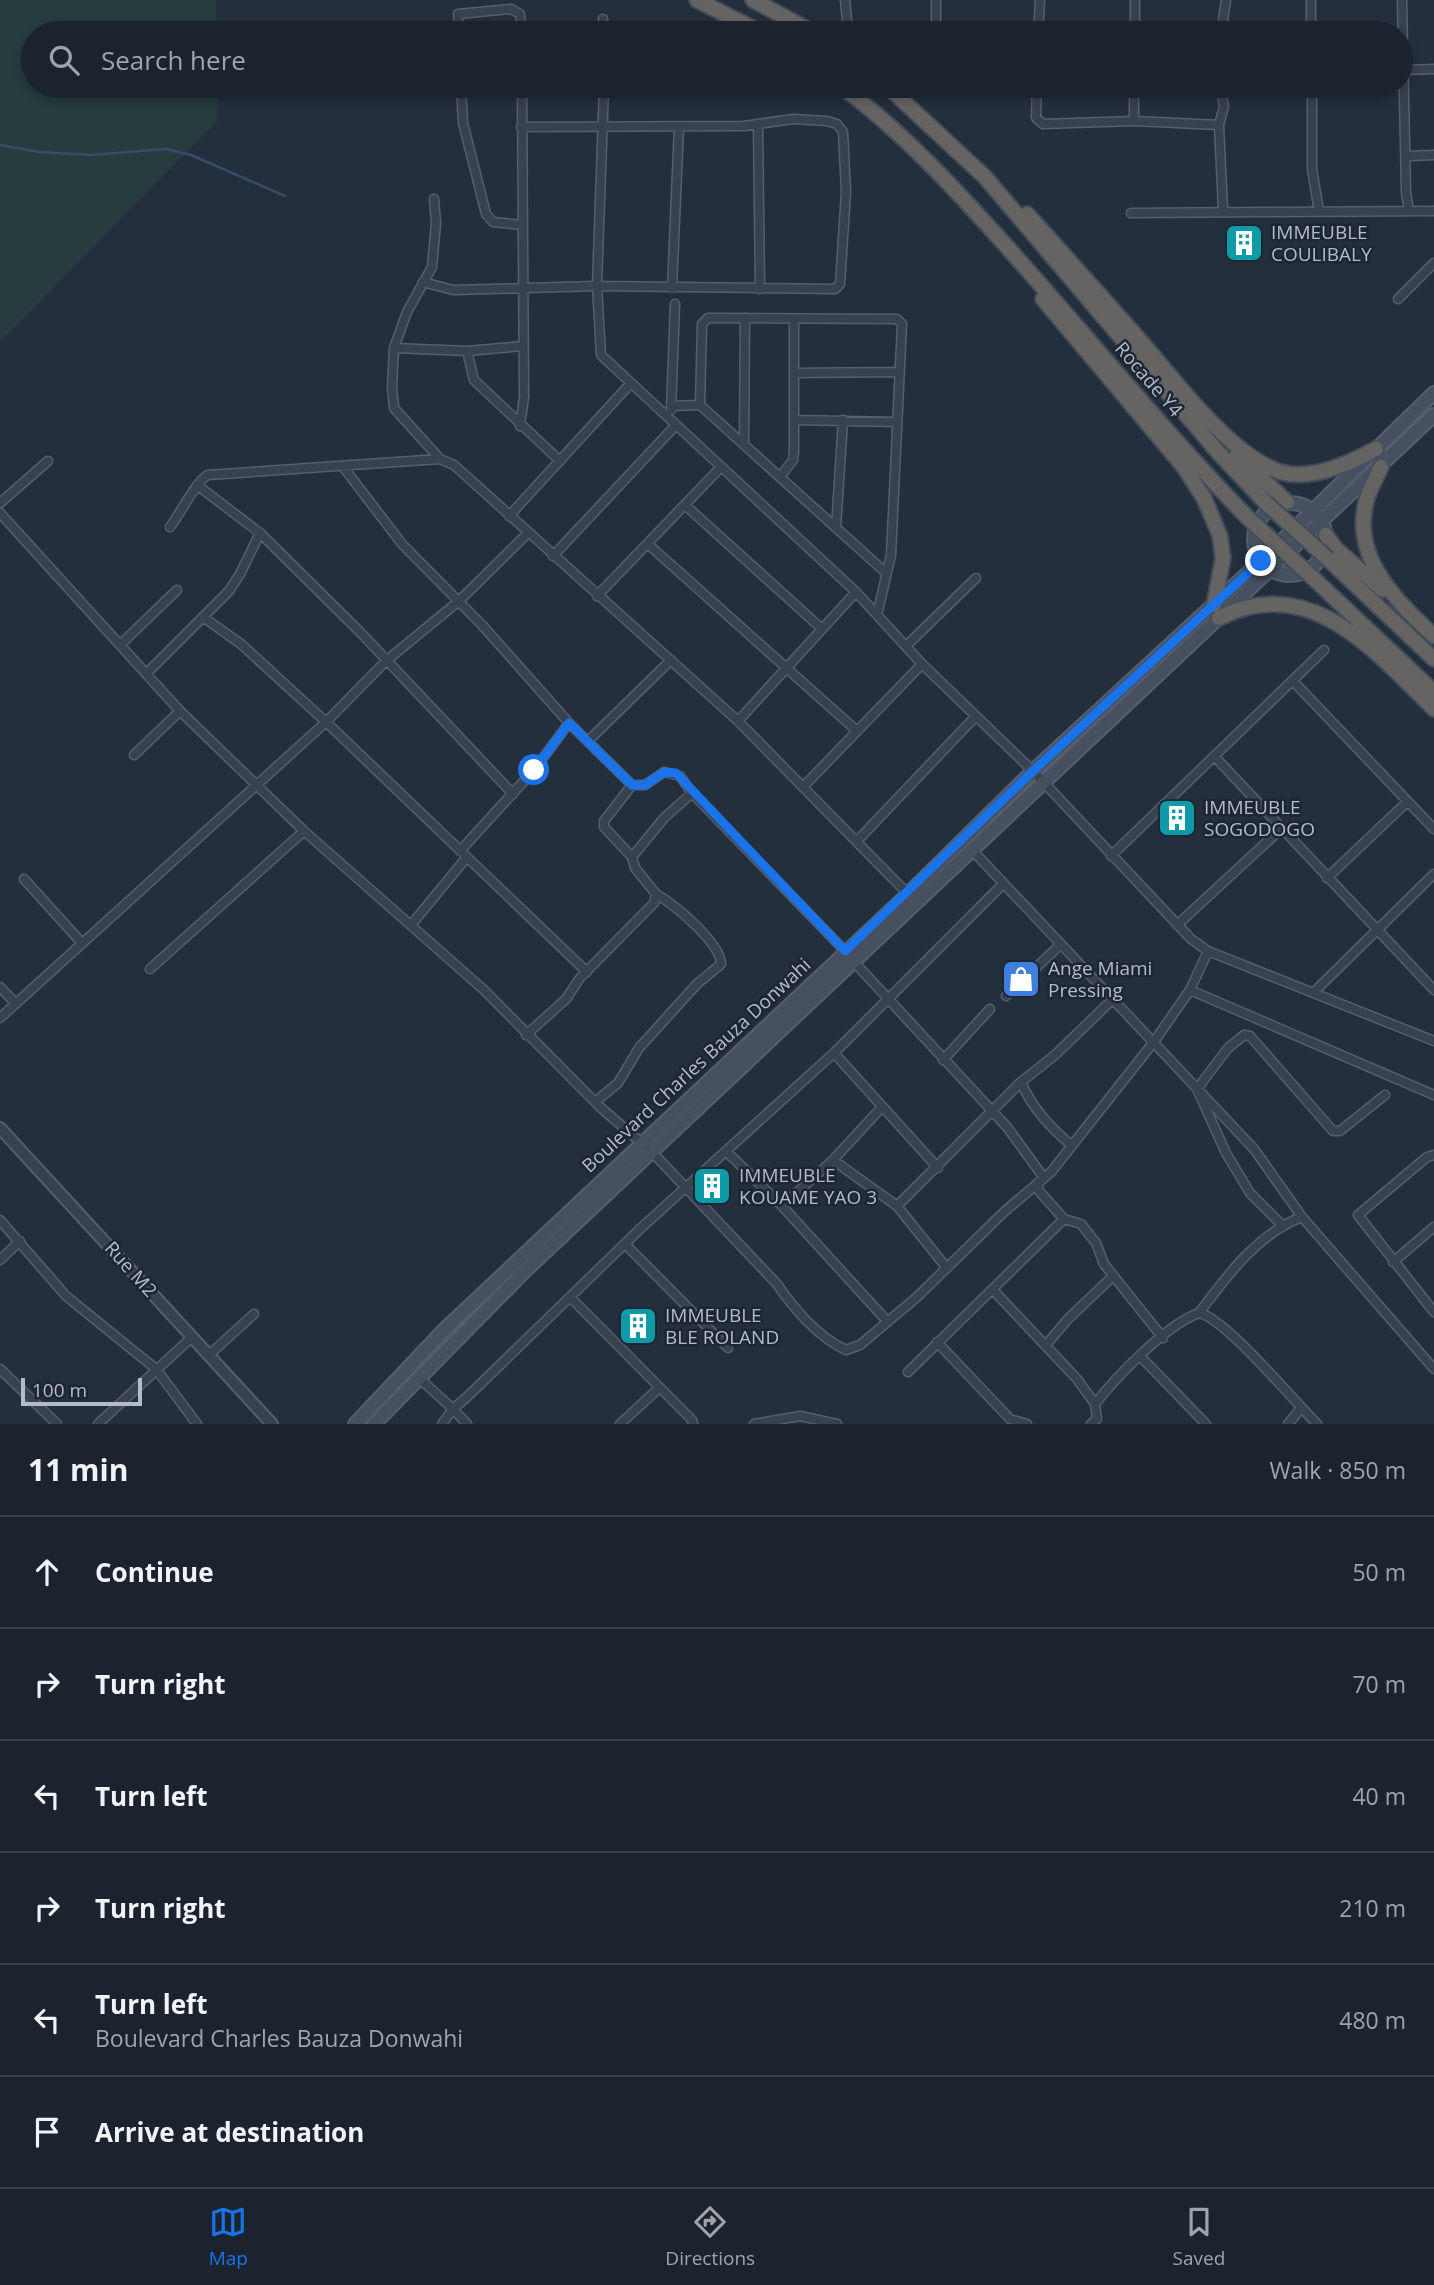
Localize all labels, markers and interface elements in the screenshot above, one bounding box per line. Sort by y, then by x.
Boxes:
search box [21,21,1413,98]
icon: search [45,41,83,79]
text: Search here [101,42,246,78]
place label: IMMEUBLE COULIBALY [1271,219,1372,267]
building icon: IMMEUBLE COULIBALY [1223,222,1265,264]
street label: Rocade Y4 [1109,336,1189,422]
route end [1245,545,1276,576]
route start [518,754,549,785]
place label: IMMEUBLE SOGODOGO [1204,794,1315,842]
building icon: IMMEUBLE SOGODOGO [1156,797,1198,839]
street label: Boulevard Charles Bauza Donwahi [576,952,816,1178]
place label: Ange Miami Pressing [1048,955,1152,1003]
shop icon: Ange Miami Pressing [1000,958,1042,1000]
place label: IMMEUBLE KOUAME YAO 3 [739,1162,877,1210]
building icon: IMMEUBLE KOUAME YAO 3 [691,1165,733,1207]
street label: Rue M2 [99,1235,163,1303]
place label: IMMEUBLE BLE ROLAND [665,1302,779,1350]
building icon: IMMEUBLE BLE ROLAND [617,1305,659,1347]
scale bar [21,1375,142,1407]
text: 100 m [32,1377,87,1403]
text: 11 min [28,1449,128,1490]
text: Walk · 850 m [1269,1454,1406,1486]
icon: ahead [28,1553,66,1591]
text: Continue [95,1554,214,1590]
text: 50 m [1352,1556,1406,1588]
icon: right [28,1665,66,1703]
text: Turn right [95,1666,226,1702]
text: 70 m [1352,1668,1406,1700]
icon: left [28,1777,66,1815]
text: Turn left [95,1778,207,1814]
text: 40 m [1352,1780,1406,1812]
icon: right [28,1889,66,1927]
text: Turn right [95,1890,226,1926]
text: 210 m [1339,1892,1406,1924]
text: Turn left [95,1986,207,2022]
icon: left [28,2001,66,2039]
text: 480 m [1339,2004,1406,2036]
text: Boulevard Charles Bauza Donwahi [95,2022,463,2054]
icon: arrive [28,2113,66,2151]
text: Arrive at destination [95,2114,364,2150]
tab: Map [209,2203,248,2271]
tab: Directions [665,2203,755,2271]
tab: Saved [1173,2203,1225,2271]

